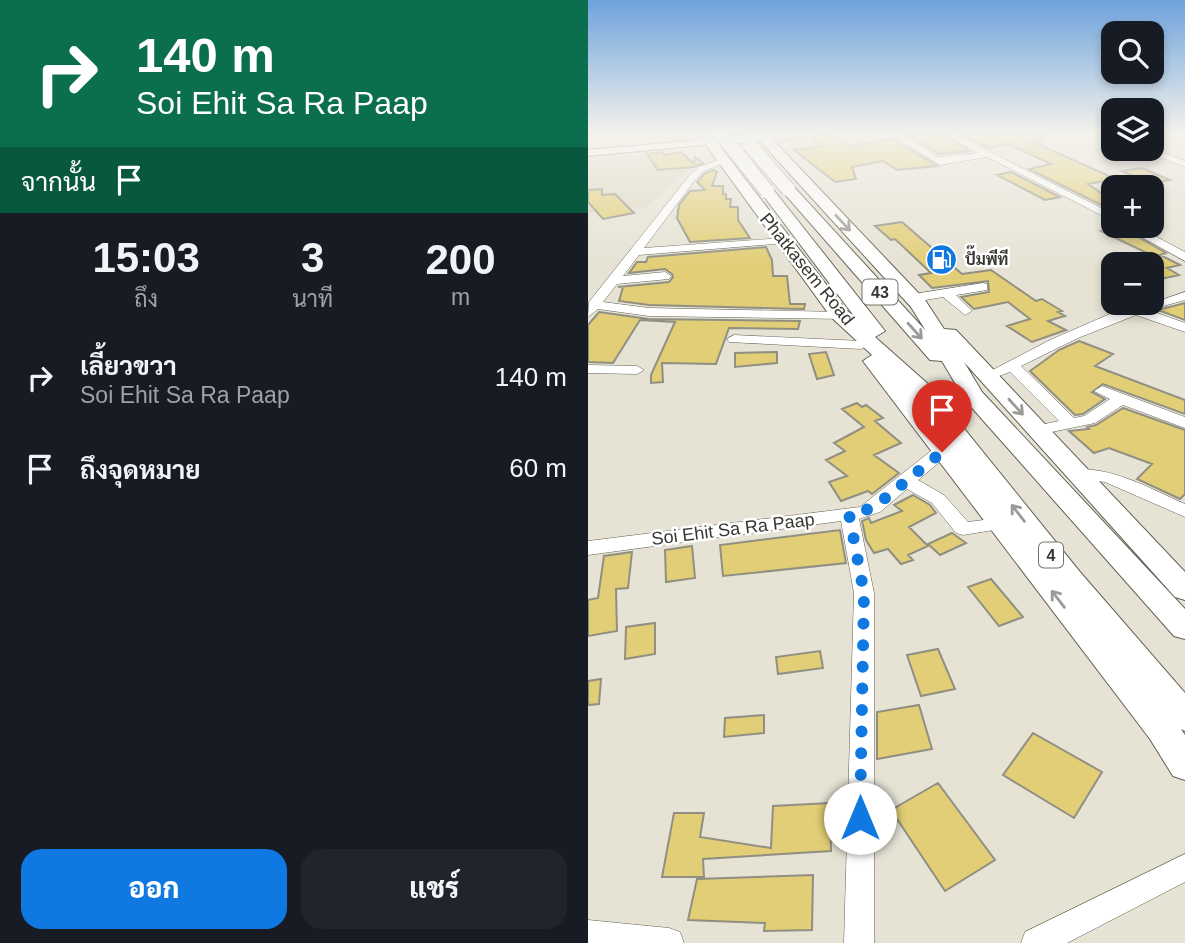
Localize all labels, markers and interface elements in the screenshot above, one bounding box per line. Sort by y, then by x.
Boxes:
map controls [1101,21,1164,315]
button: search [1101,21,1164,84]
icon: right [21,28,112,119]
text: 140 m [136,28,275,82]
text: Soi Ehit Sa Ra Paap [136,85,428,121]
button: layers [1101,98,1164,161]
icon: arrive [110,161,148,199]
text: จากนั้น [21,167,96,197]
button: + [1101,175,1164,238]
street label: Phatkasem Road [756,209,858,329]
one-way arrow [835,214,852,231]
text: 15:03 [92,234,200,281]
text: 3 [301,234,324,281]
text: 200 [426,236,496,283]
fuel station icon: ปั๊มพีที [925,242,959,276]
place label: ปั๊มพีที [965,245,1009,268]
button: − [1101,252,1164,315]
road number: 43 [862,280,898,304]
text: m [451,284,470,310]
text: ถึง [134,286,158,312]
text: นาที [292,286,333,312]
one-way arrow [907,322,923,340]
text: เลี้ยวขวา [80,351,177,381]
icon: right [21,359,59,397]
text: 140 m [495,362,567,392]
pin [912,380,972,452]
text: Soi Ehit Sa Ra Paap [80,382,290,408]
icon: arrive [923,391,961,429]
one-way arrow [1008,398,1024,416]
icon: arrive [21,450,59,488]
text: 60 m [509,453,567,483]
text: ถึงจุดหมาย [80,455,201,485]
one-way arrow [1010,504,1025,522]
street label: Soi Ehit Sa Ra Paap [650,509,816,549]
road number: 4 [1039,542,1063,568]
one-way arrow [1051,590,1066,609]
position arrow [823,781,897,855]
button: ออก [21,849,287,929]
button: แชร์ [301,849,567,929]

